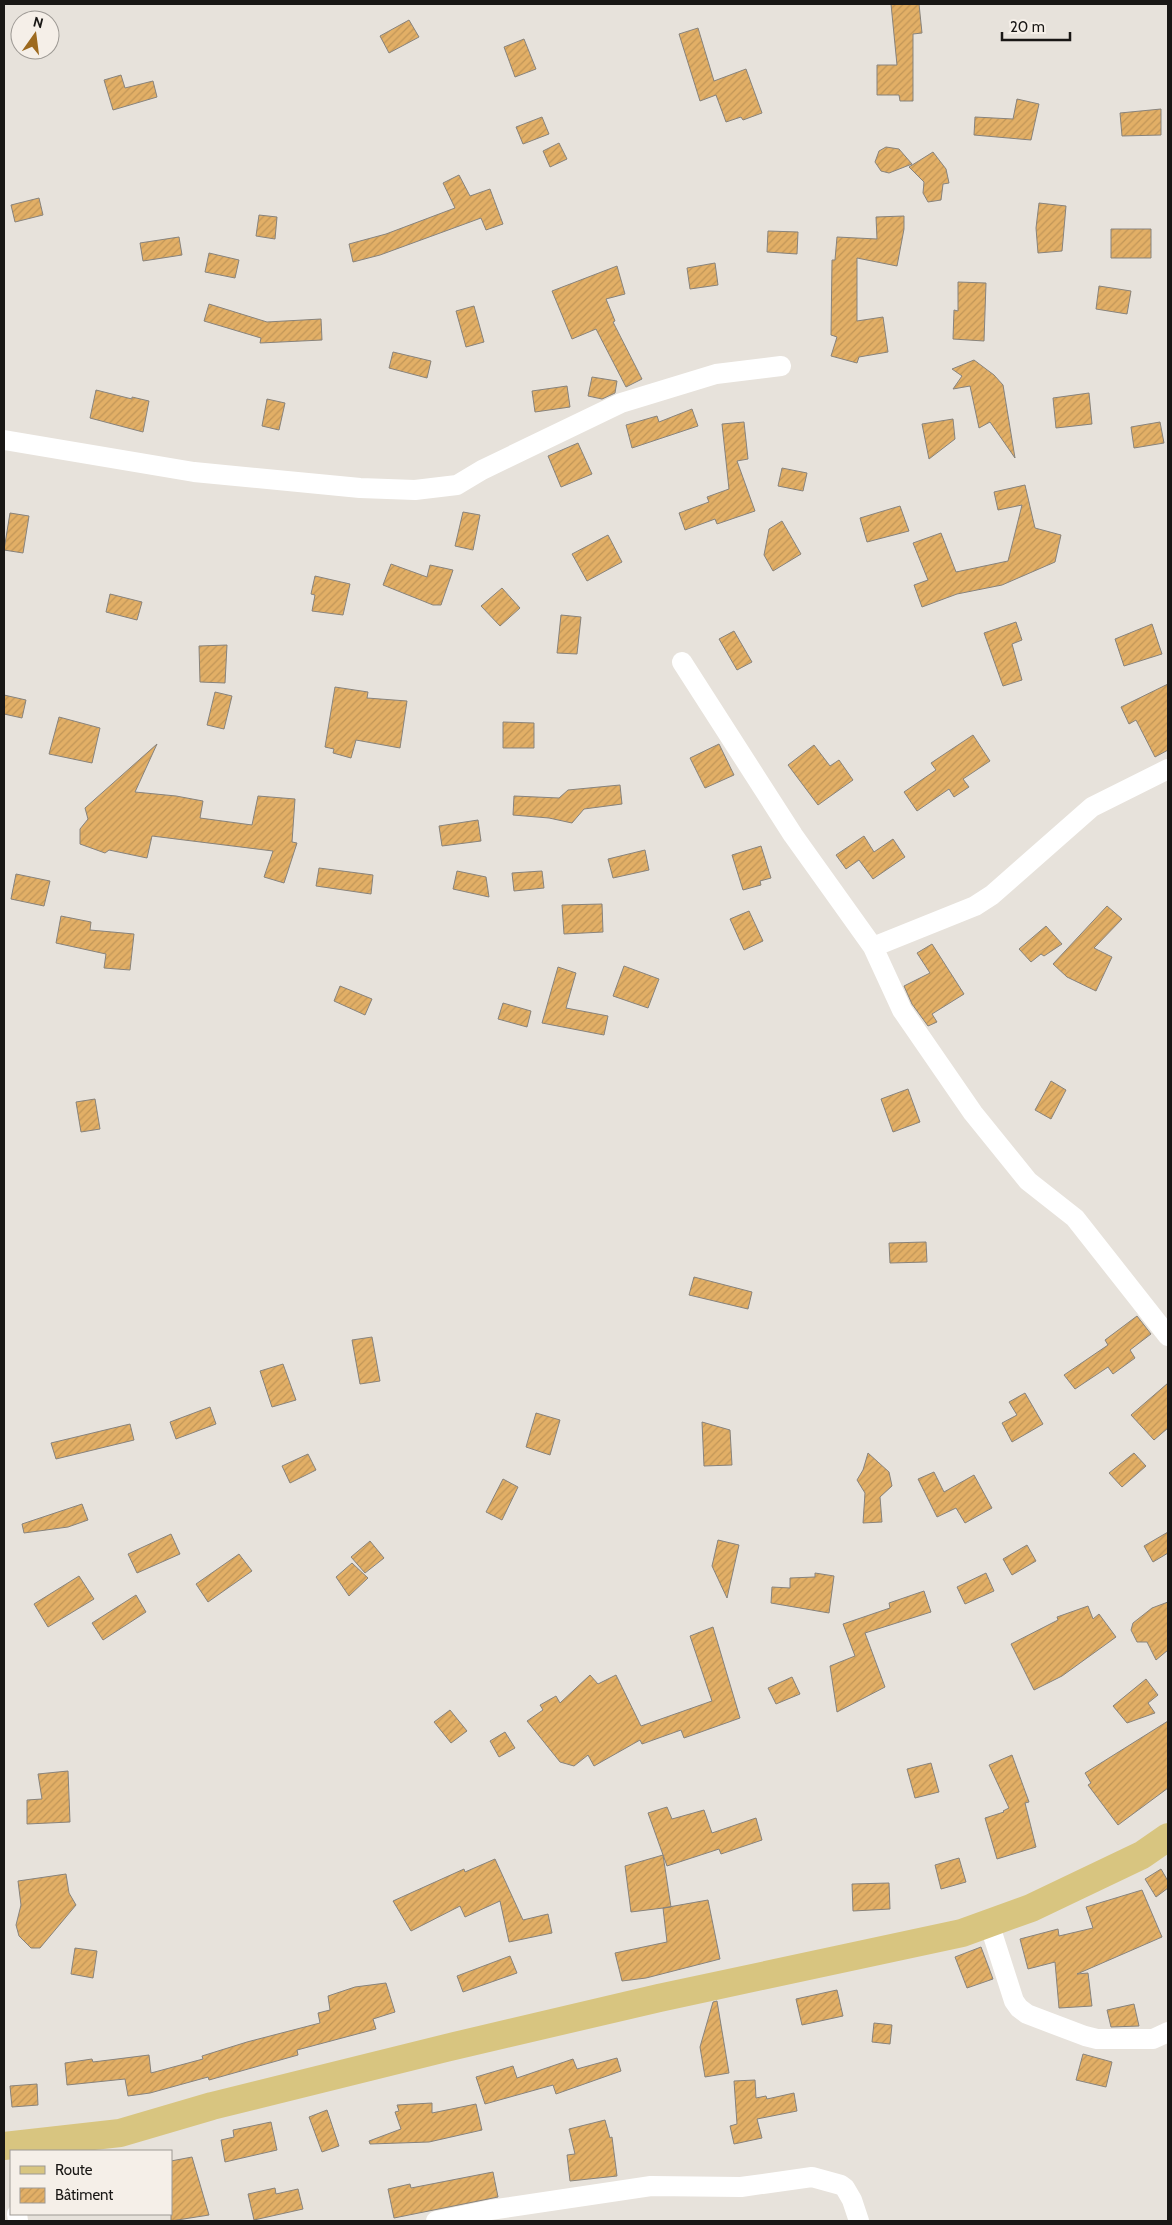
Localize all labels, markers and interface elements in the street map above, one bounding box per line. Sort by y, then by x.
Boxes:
north arrow [10,10,60,60]
scale bar [1002,10,1070,42]
text: N [31,12,45,32]
text: 20 m [1010,18,1045,36]
legend [10,2150,172,2215]
text: Route [55,2161,93,2179]
text: Bâtiment [55,2186,113,2204]

